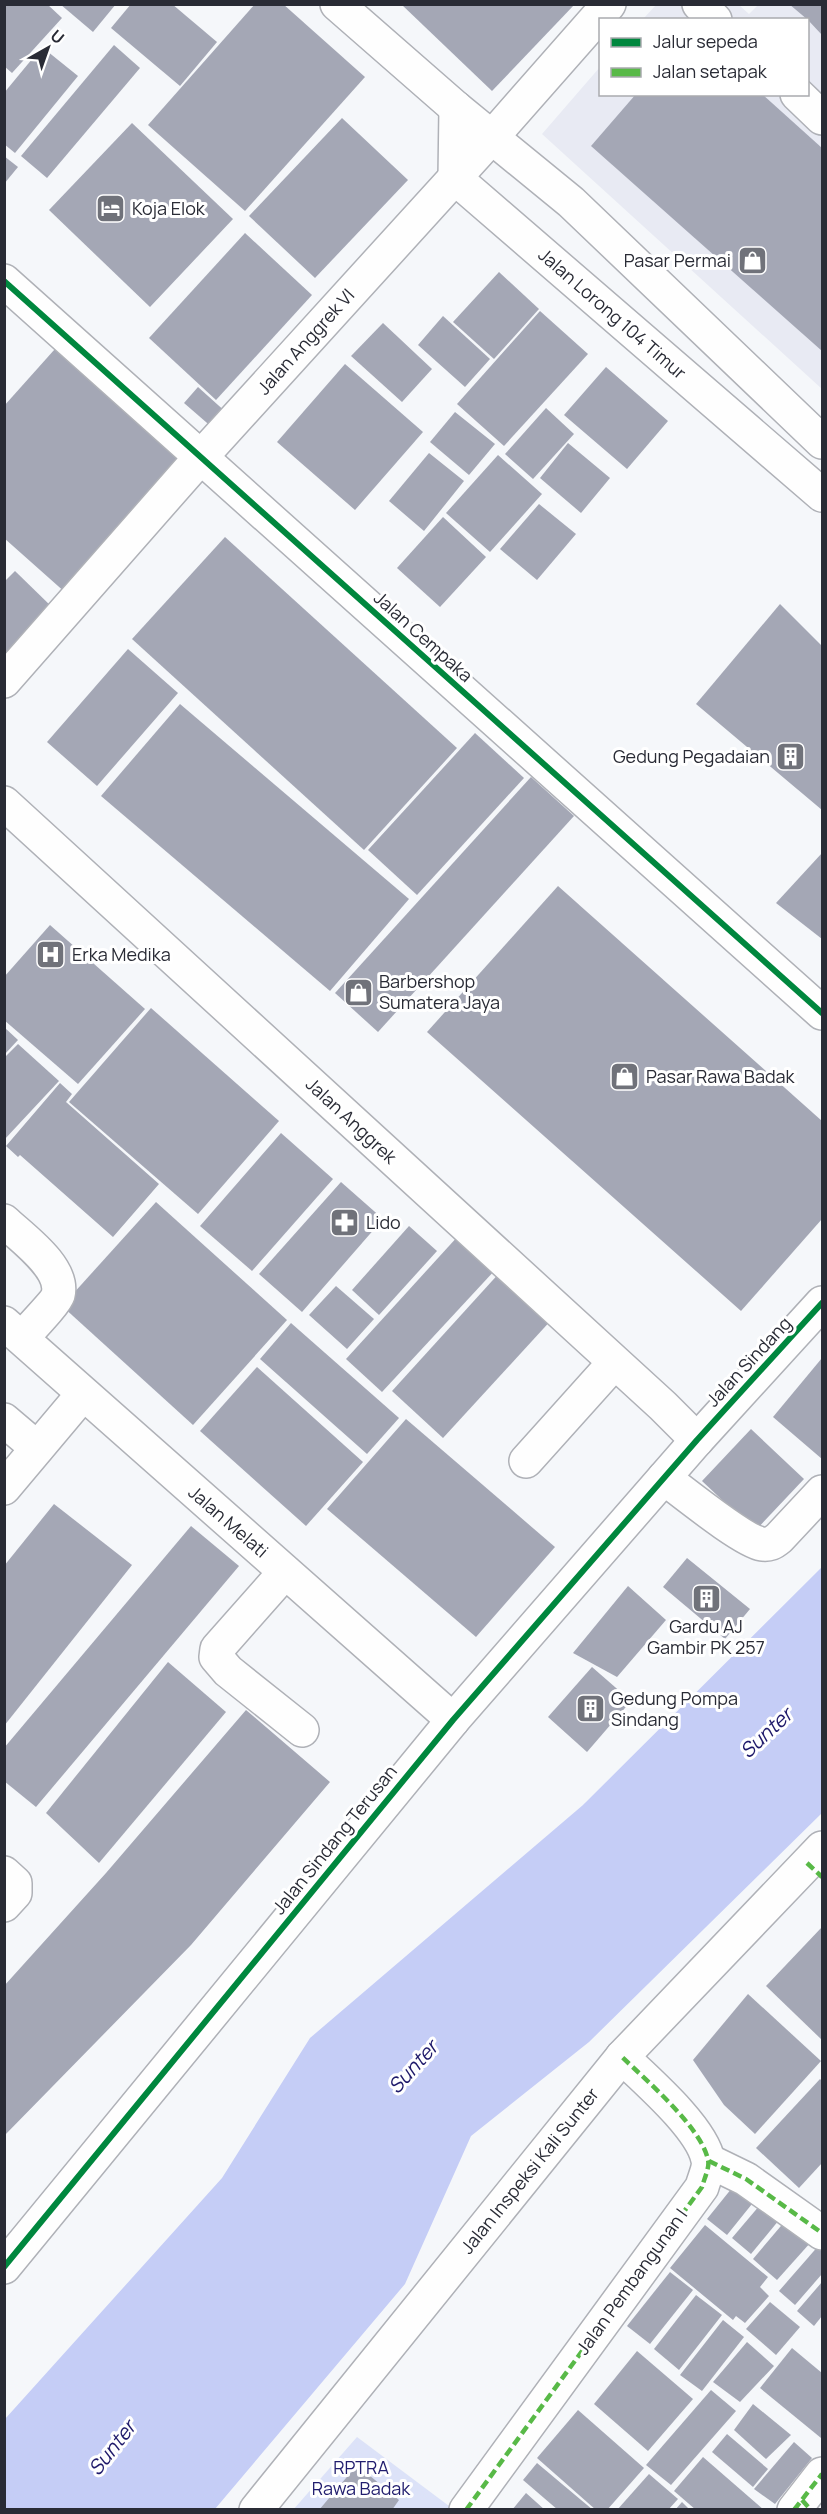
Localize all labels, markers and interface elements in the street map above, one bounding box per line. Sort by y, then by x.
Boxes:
north arrow [18,18,78,78]
legend [599,18,809,96]
text: U [46,24,69,49]
text: Jalur sepeda [653,29,758,53]
text: Jalan setapak [653,59,768,83]
hotel icon: Koja Elok [95,193,127,225]
place label: Koja Elok [132,196,206,220]
street label: Jalan Lorong 104 Timur [534,242,692,384]
shop icon: Pasar Permai [736,245,768,277]
place label: Pasar Permai [624,248,731,272]
street label: Jalan Anggrek VI [251,283,359,399]
street label: Jalan Cempaka [369,586,478,687]
building icon: Gedung Pegadaian [775,741,807,773]
place label: Gedung Pegadaian [613,744,770,768]
hospital icon: Erka Medika [35,939,67,971]
place label: Erka Medika [72,942,171,966]
place label: Barbershop Sumatera Jaya [379,969,500,1014]
shop icon: Barbershop Sumatera Jaya [342,976,374,1008]
shop icon: Pasar Rawa Badak [609,1061,641,1093]
place label: Pasar Rawa Badak [646,1064,796,1088]
street label: Jalan Anggrek [301,1072,403,1169]
pharmacy icon: Lido [329,1207,361,1239]
place label: Lido [366,1210,401,1234]
street label: Jalan Sindang [700,1311,796,1411]
street label: Jalan Melati [184,1480,274,1562]
building icon: Gardu AJ Gambir PK 257 [690,1582,722,1614]
place label: Gardu AJ Gambir PK 257 [647,1614,765,1659]
place label: Gedung Pompa Sindang [611,1686,738,1731]
building icon: Gedung Pompa Sindang [574,1693,606,1725]
water label: Sunter [734,1700,800,1764]
street label: Jalan Sindang Terusan [267,1760,402,1919]
water label: Sunter [382,2032,445,2099]
street label: Jalan Inspeksi Kali Sunter [455,2082,604,2259]
street label: Jalan Pembangunan I [570,2204,692,2359]
water label: Sunter [82,2413,143,2481]
park label: RPTRA Rawa Badak [312,2455,411,2500]

